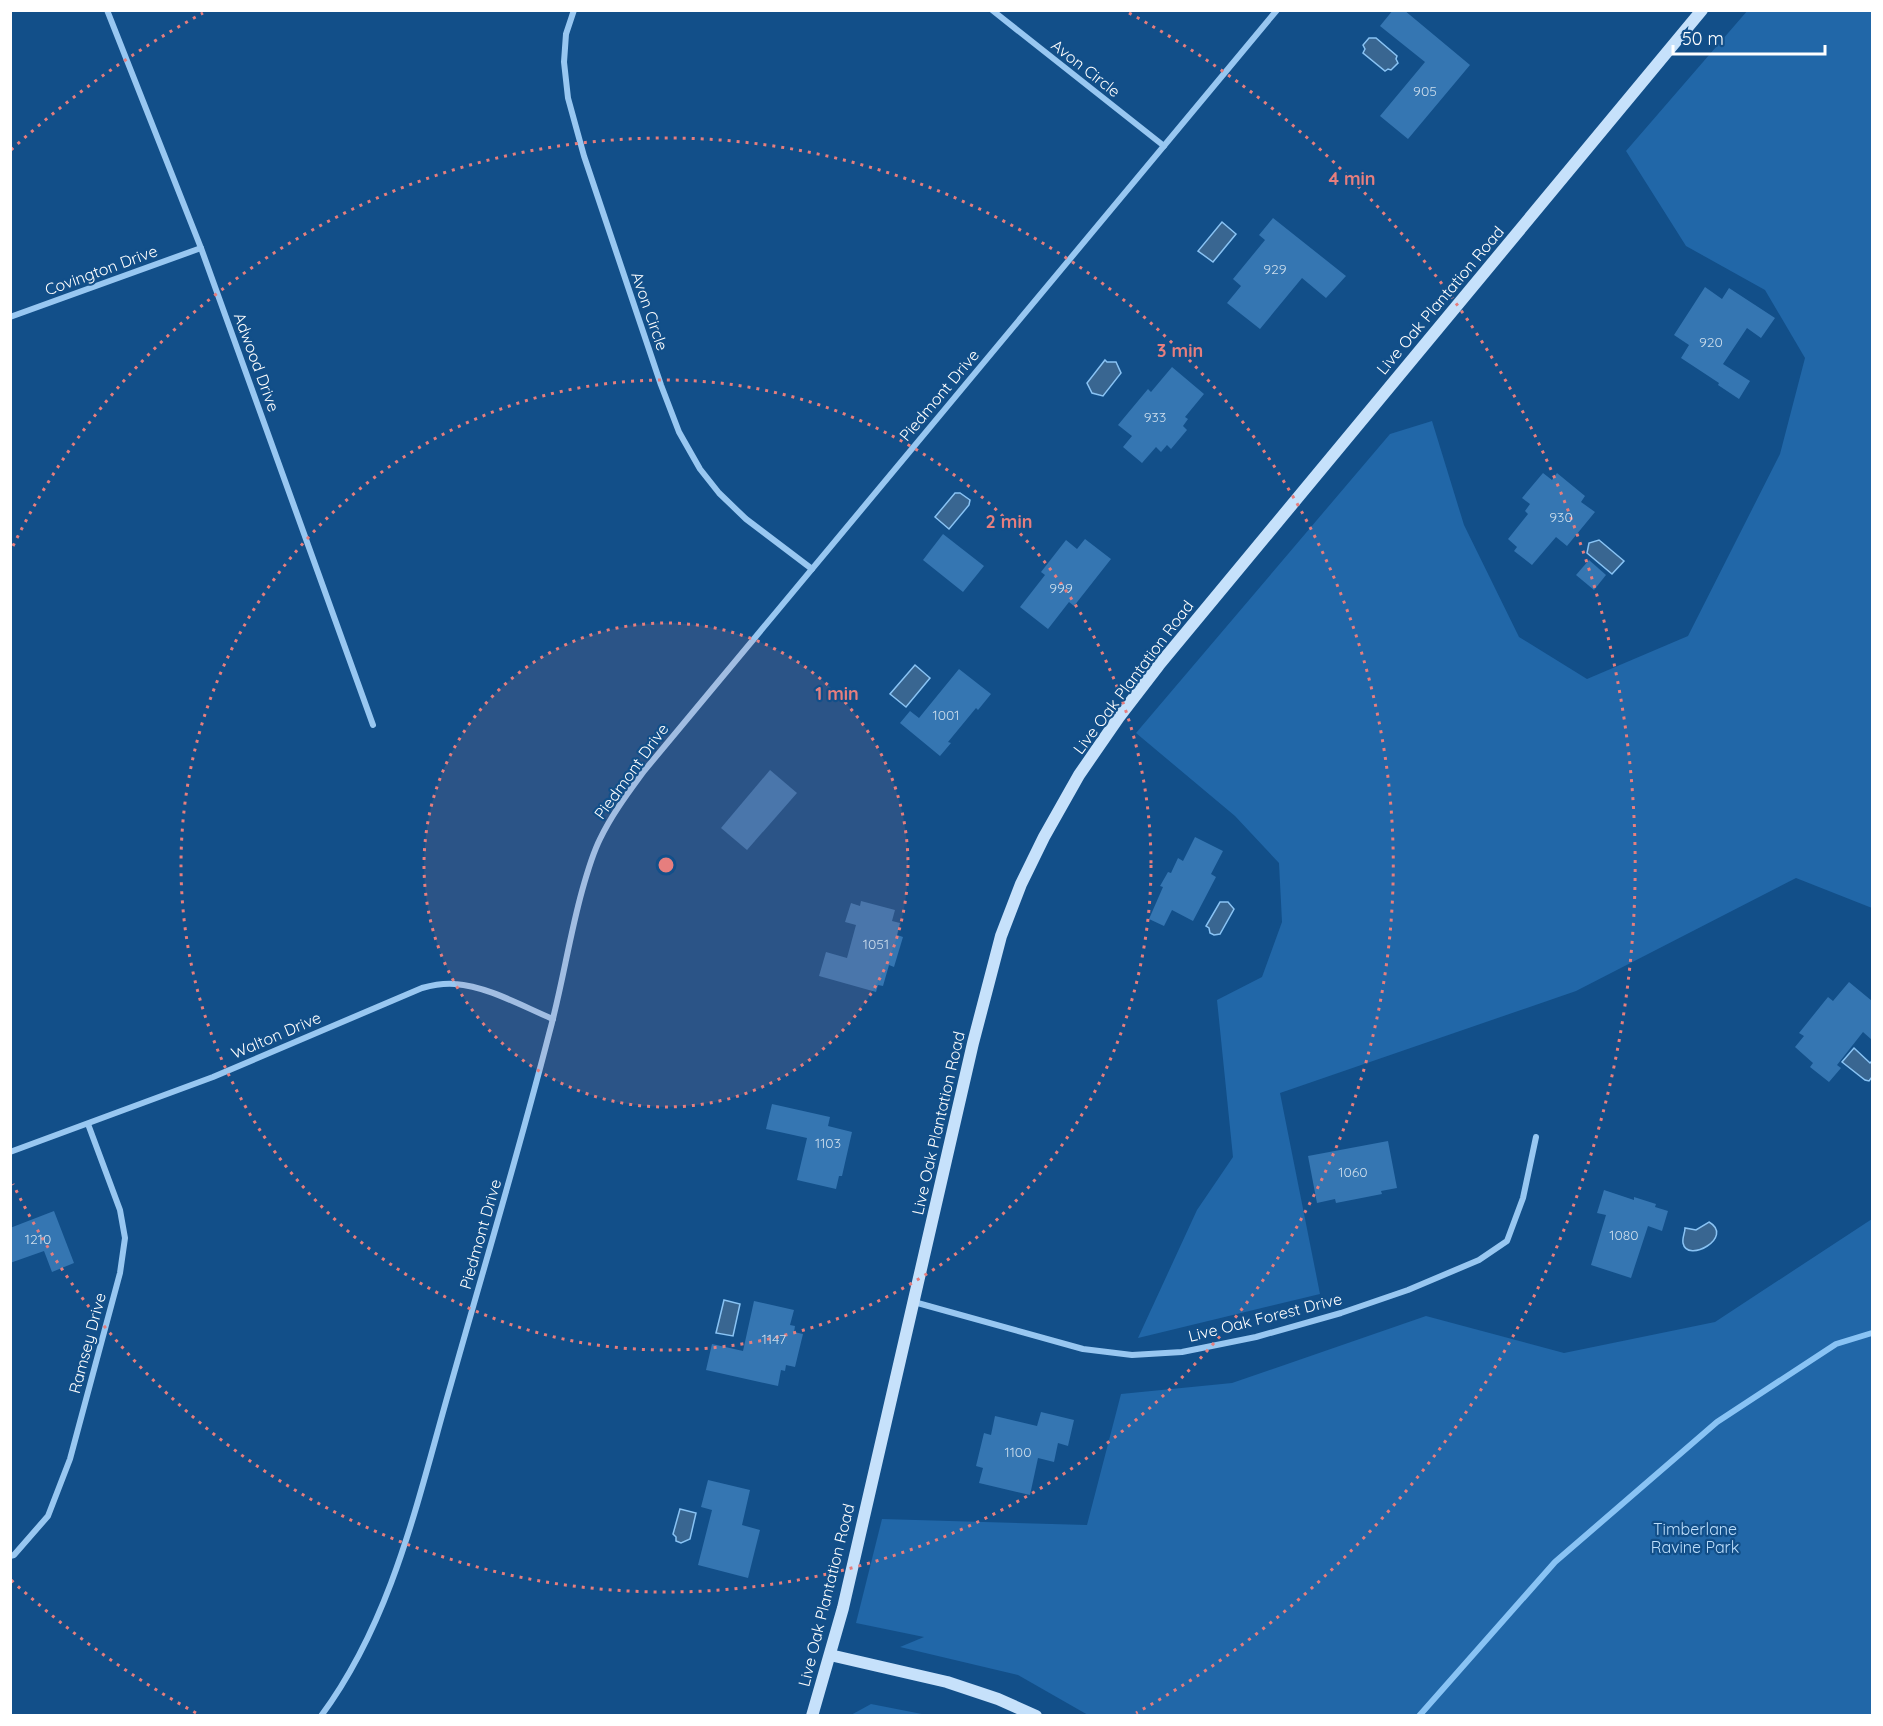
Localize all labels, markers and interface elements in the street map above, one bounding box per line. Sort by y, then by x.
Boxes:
scale bar [1673,18,1824,56]
text: 50 m [1682,27,1724,50]
street label: Avon Circle [1047,35,1125,101]
house number: 905 [1413,82,1437,100]
text: 4 min [1328,167,1376,190]
street label: Live Oak Plantation Road [1372,222,1508,378]
street label: Covington Drive [42,240,160,300]
house number: 929 [1263,260,1287,278]
street label: Avon Circle [627,269,673,353]
street label: Adwood Drive [230,310,284,414]
house number: 920 [1699,333,1723,351]
text: 3 min [1157,339,1203,362]
street label: Piedmont Drive [895,345,983,445]
house number: 933 [1144,408,1166,426]
house number: 930 [1549,508,1573,526]
text: 2 min [986,510,1032,533]
house number: 999 [1049,579,1073,597]
street label: Live Oak Plantation Road [1069,596,1197,758]
text: 1 min [815,682,859,705]
house number: 1001 [932,706,960,724]
street label: Piedmont Drive [590,719,672,823]
centre of rings [656,855,676,875]
house number: 1051 [863,935,889,953]
street label: Walton Drive [228,1007,324,1063]
street label: Live Oak Plantation Road [907,1029,969,1217]
house number: 1103 [815,1134,841,1152]
house number: 1060 [1338,1163,1368,1181]
street label: Piedmont Drive [455,1177,505,1291]
house number: 1080 [1609,1226,1639,1244]
house number: 1210 [25,1230,51,1248]
street label: Live Oak Forest Drive [1186,1288,1344,1346]
street label: Ramsey Drive [64,1290,110,1396]
house number: 1147 [762,1330,786,1348]
house number: 1100 [1004,1443,1032,1461]
street label: Live Oak Plantation Road [794,1502,858,1688]
park label: Timberlane Ravine Park [1651,1519,1739,1557]

